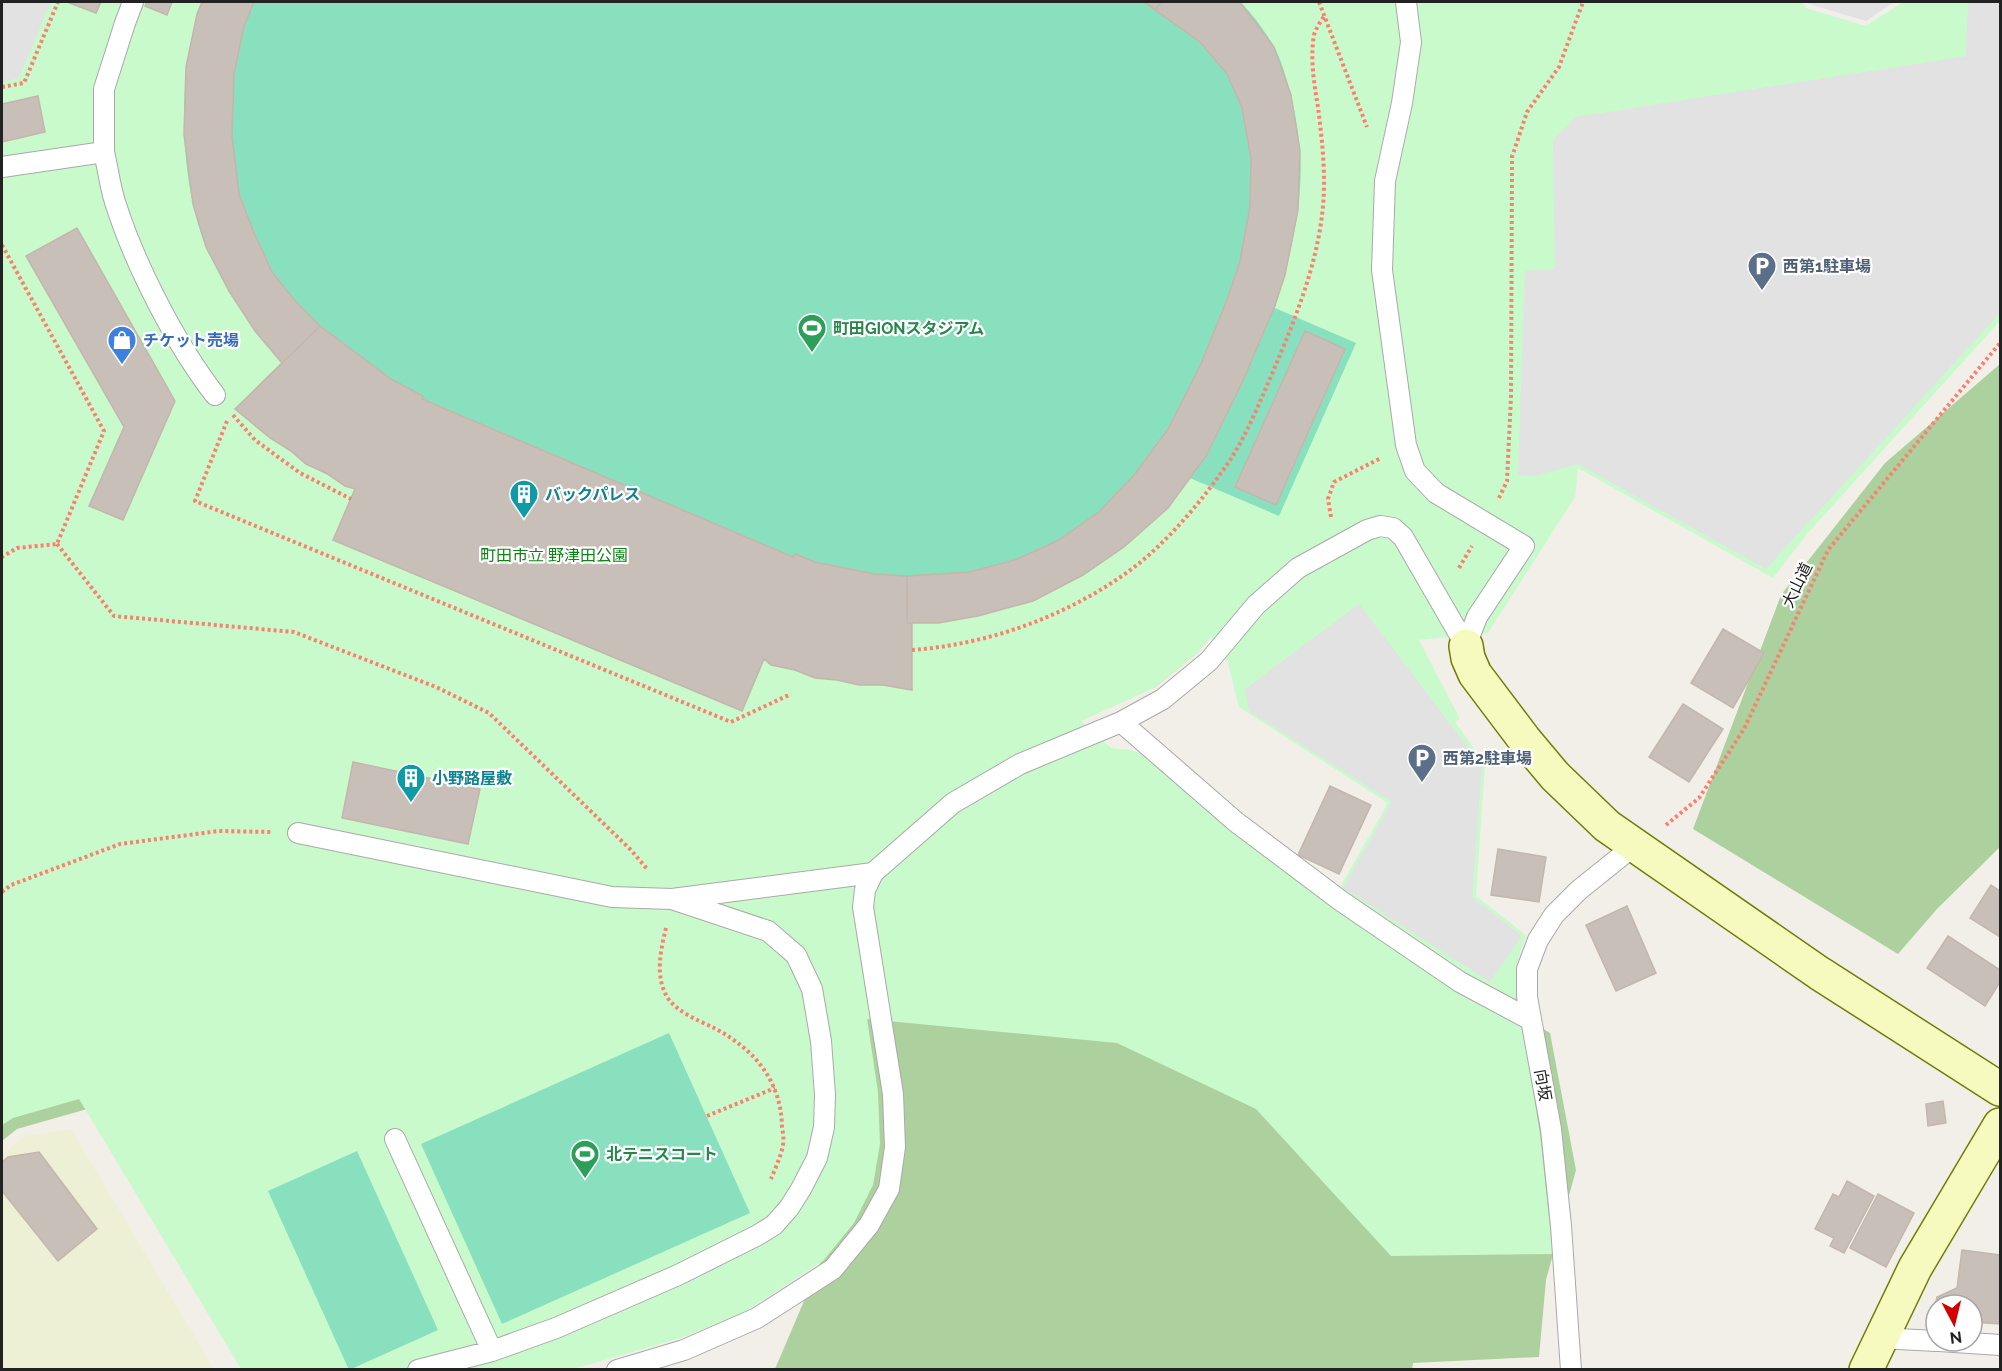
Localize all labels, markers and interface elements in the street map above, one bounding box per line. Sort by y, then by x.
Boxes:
parking icon: 西第1駐車場 [1746,250,1778,292]
place label: 西第1駐車場 [1783,257,1871,276]
sports icon: 町田GIONスタジアム [796,312,828,354]
place label: 町田GIONスタジアム [833,319,984,338]
shop icon: チケット売場 [106,324,138,366]
place label: チケット売場 [143,331,239,350]
building icon: バックパレス [508,478,540,520]
place label: バックパレス [545,485,640,504]
park label: 町田市立 野津田公園 [480,546,628,565]
street label: 大山道 [1778,559,1816,611]
parking icon: 西第2駐車場 [1406,742,1438,784]
place label: 西第2駐車場 [1443,749,1532,768]
building icon: 小野路屋敷 [395,762,427,804]
place label: 小野路屋敷 [432,769,512,788]
street label: 向坂 [1531,1068,1555,1102]
sports icon: 北テニスコート [569,1138,601,1180]
place label: 北テニスコート [606,1145,718,1164]
north arrow [1924,1293,1984,1353]
text: N [1949,1327,1963,1348]

